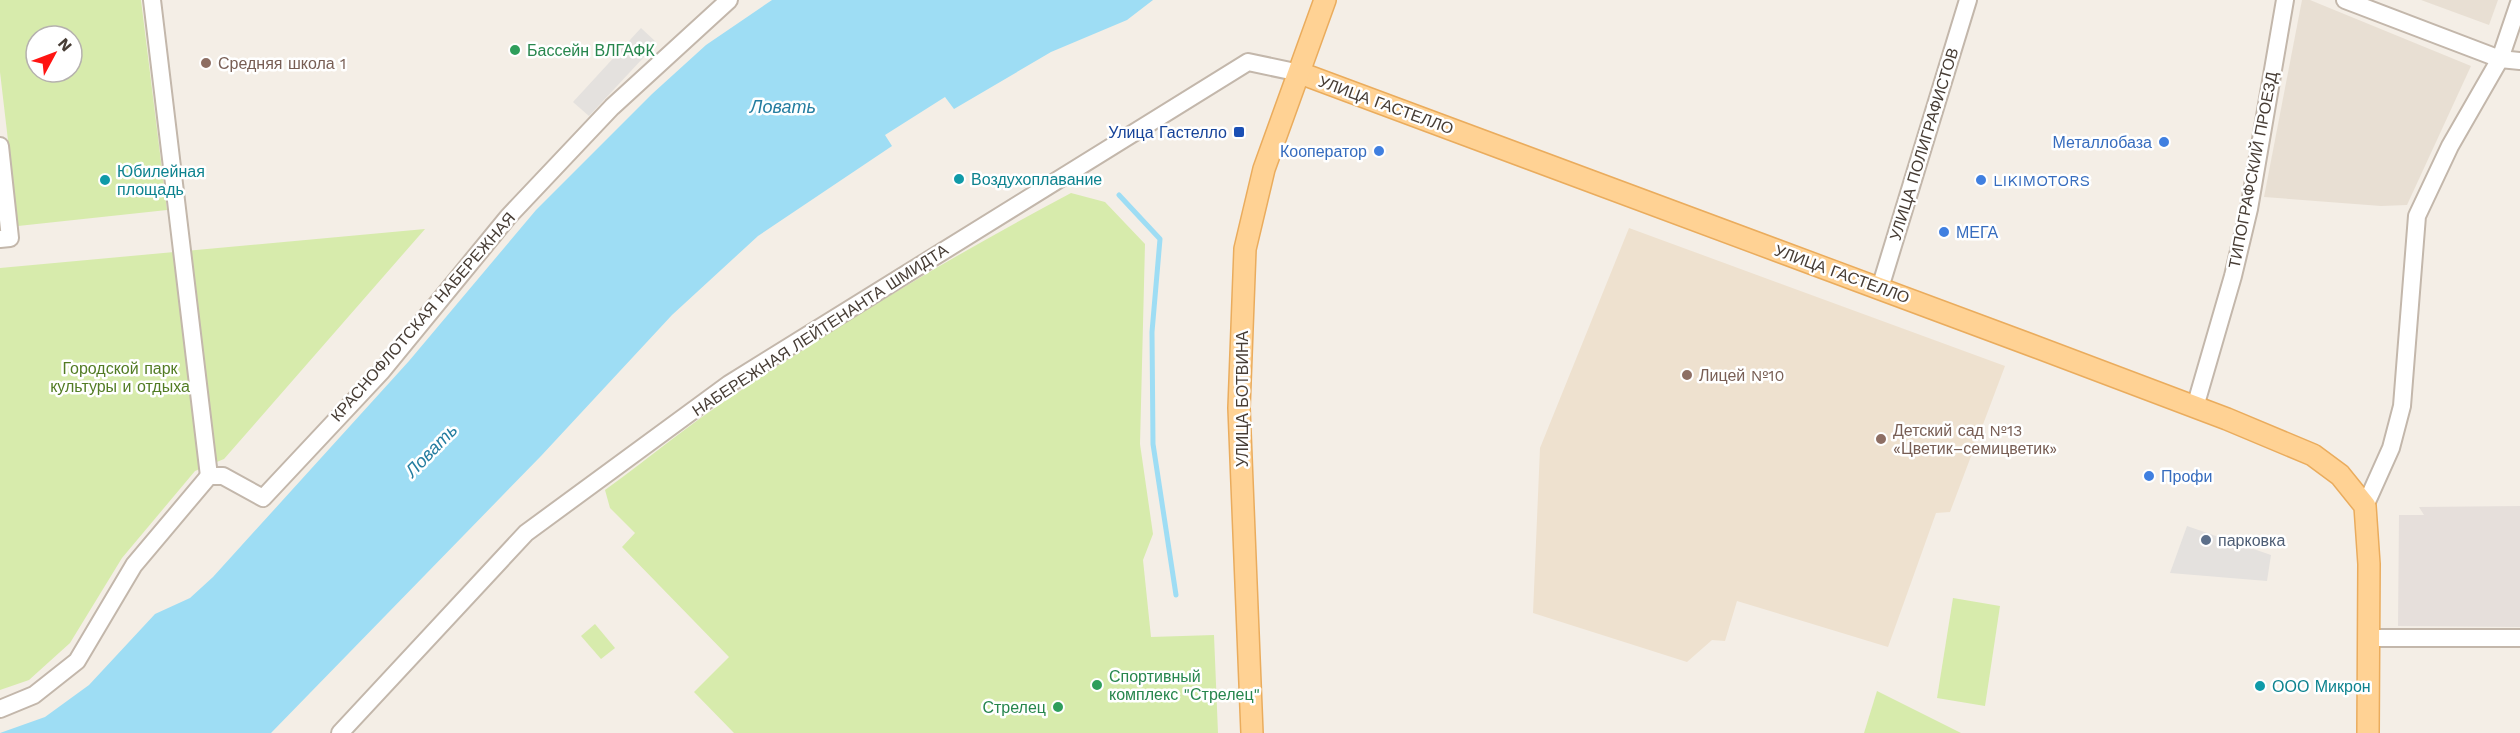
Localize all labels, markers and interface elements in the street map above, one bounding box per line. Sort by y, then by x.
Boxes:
north arrow [24,24,84,84]
text: N [54,34,76,55]
place label: Бассейн ВЛГАФК [527,41,655,60]
marker: Бассейн ВЛГАФК [508,43,522,57]
street label: УЛИЦА ПОЛИГРАФИСТОВ [1886,45,1962,243]
place label: Средняя школа 1 [218,54,346,73]
marker: Средняя школа 1 [199,56,213,70]
street label: ТИПОГРАФСКИЙ ПРОЕЗД [2225,70,2281,270]
street label: УЛИЦА ГАСТЕЛЛО [1316,72,1456,138]
water label: Ловать [749,96,816,117]
place label: Улица Гастелло [1108,123,1227,142]
marker: Улица Гастелло [1232,125,1246,139]
place label: Металлобаза [2053,133,2152,152]
marker: Металлобаза [2157,135,2171,149]
place label: Кооператор [1280,142,1367,161]
marker: Кооператор [1372,144,1386,158]
place label: Юбилейная площадь [117,162,205,199]
place label: Воздухоплавание [971,170,1102,189]
place label: LIKIMOTORS [1993,171,2090,190]
marker: Воздухоплавание [952,172,966,186]
marker: Юбилейная площадь [98,173,112,187]
marker: LIKIMOTORS [1974,173,1988,187]
street label: КРАСНОФЛОТСКАЯ НАБЕРЕЖНАЯ [327,208,519,426]
place label: МЕГА [1956,223,1999,242]
marker: МЕГА [1937,225,1951,239]
street label: НАБЕРЕЖНАЯ ЛЕЙТЕНАНТА ШМИДТА [688,240,952,420]
street label: УЛИЦА ГАСТЕЛЛО [1772,241,1912,307]
street label: УЛИЦА БОТВИНА [1233,330,1252,467]
park label: Городской парк культуры и отдыха [50,359,190,396]
place label: Лицей №10 [1699,366,1784,385]
marker: Лицей №10 [1680,368,1694,382]
water label: Ловать [400,419,461,482]
place label: Детский сад №13 «Цветик–семицветик» [1893,421,2057,458]
marker: Детский сад №13 «Цветик–семицветик» [1874,432,1888,446]
place label: Профи [2161,467,2212,486]
marker: Профи [2142,469,2156,483]
place label: парковка [2218,531,2285,550]
marker: парковка [2199,533,2213,547]
place label: Спортивный комплекс "Стрелец" [1109,667,1260,704]
place label: ООО Микрон [2272,677,2371,696]
marker: Спортивный комплекс "Стрелец" [1090,678,1104,692]
marker: ООО Микрон [2253,679,2267,693]
place label: Стрелец [982,698,1046,717]
marker: Стрелец [1051,700,1065,714]

